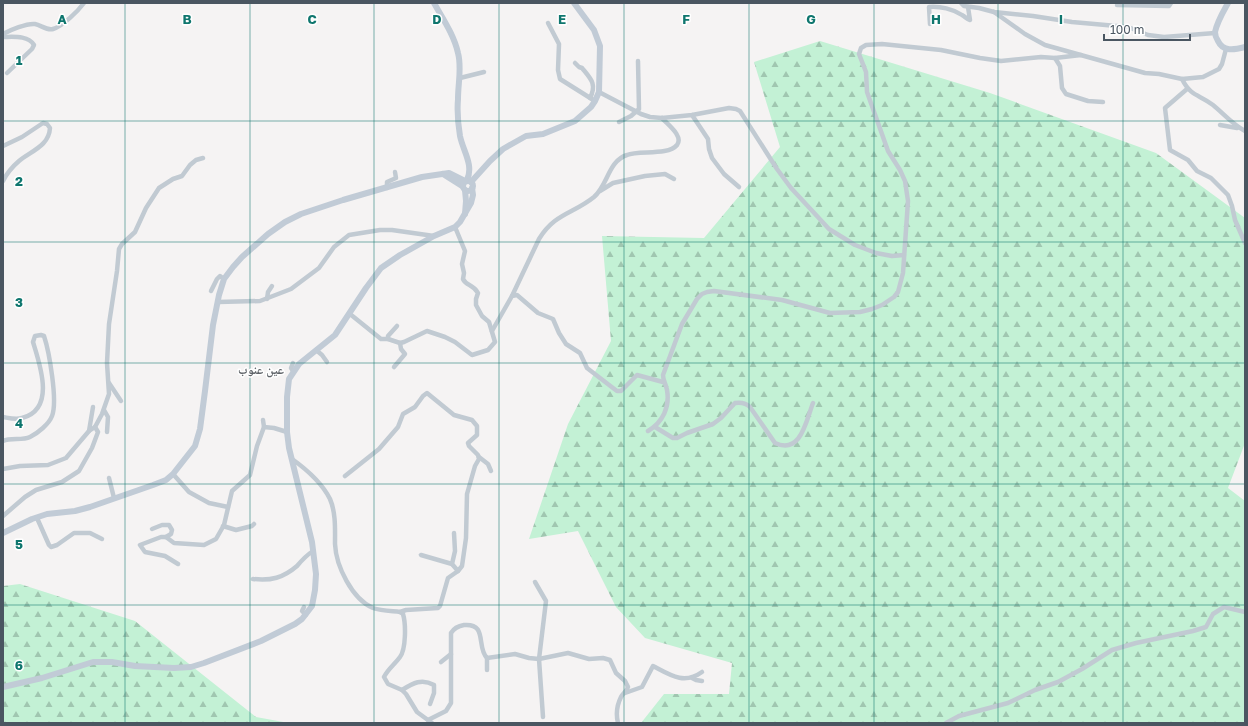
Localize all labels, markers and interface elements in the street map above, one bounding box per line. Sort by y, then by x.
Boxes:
text: A [57,11,67,27]
text: B [182,11,192,27]
text: C [307,11,317,27]
text: D [432,11,442,27]
text: E [558,11,566,27]
text: F [682,11,690,27]
text: G [806,11,816,27]
text: H [931,11,941,27]
text: I [1059,11,1063,27]
scale bar [1104,16,1190,42]
text: 100 m [1110,22,1144,37]
text: 1 [16,52,23,68]
text: 2 [15,173,23,189]
text: 3 [15,294,23,310]
district label: عين عنوب [238,362,284,378]
text: 4 [15,415,23,431]
text: 5 [15,536,23,552]
text: 6 [15,657,23,673]

